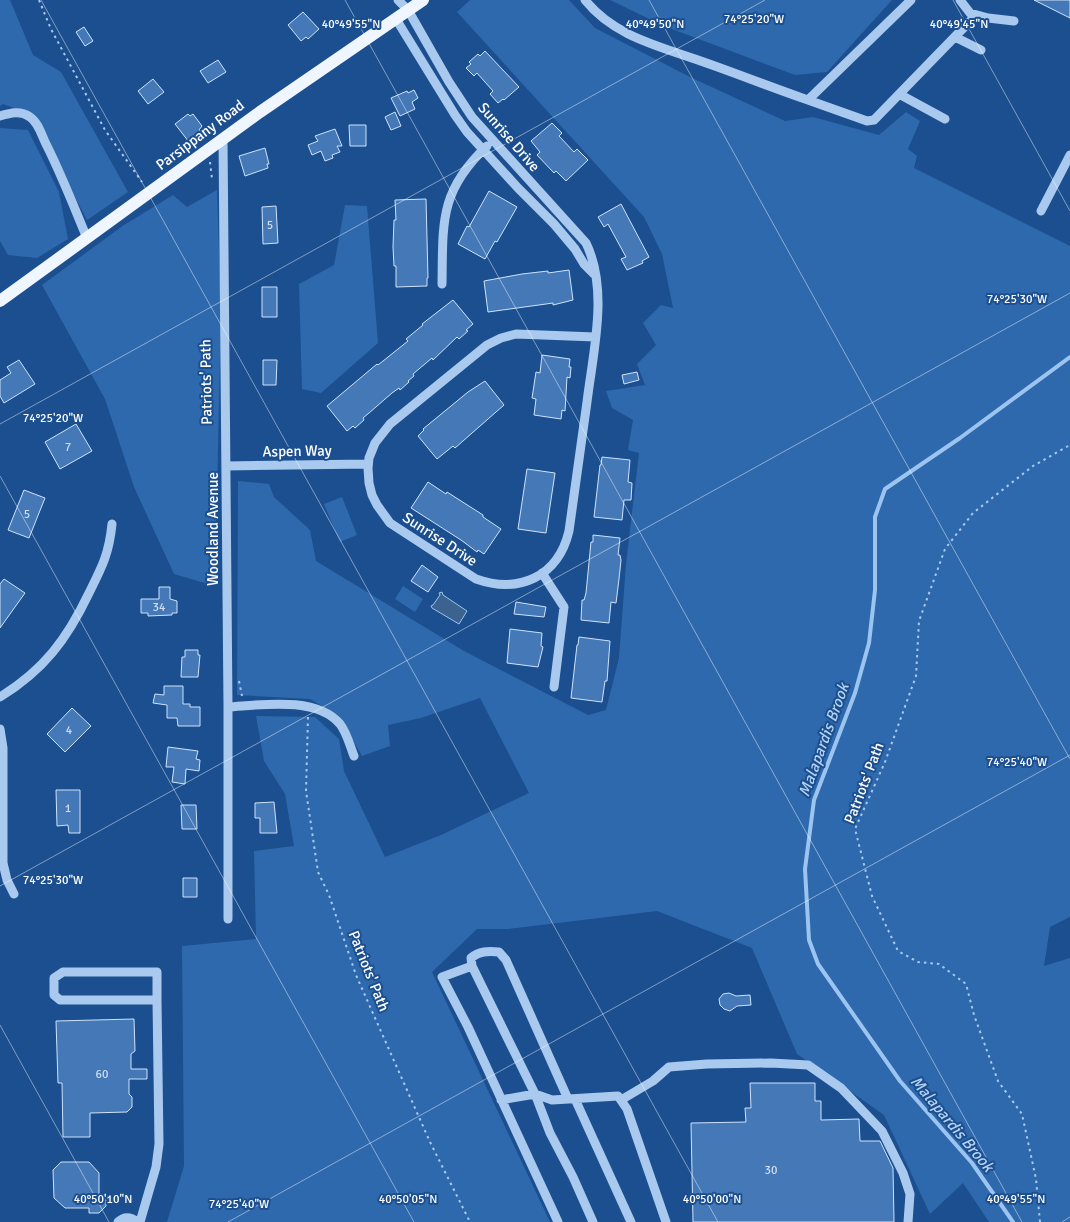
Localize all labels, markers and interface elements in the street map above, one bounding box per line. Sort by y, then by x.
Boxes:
text: 74°25'20"W [724,12,784,27]
text: 40°49'55"N [322,17,380,32]
text: 40°49'50"N [626,17,684,32]
text: 40°49'45"N [930,17,988,32]
street label: Parsippany Road [152,96,248,174]
street label: Sunrise Drive [474,99,544,175]
house number: 5 [267,218,273,233]
text: 74°25'30"W [987,292,1047,307]
street label: Patriots' Path [196,339,216,425]
text: 74°25'20"W [23,411,83,426]
house number: 7 [65,440,71,455]
street label: Aspen Way [262,441,332,461]
street label: Woodland Avenue [204,472,222,586]
house number: 5 [24,507,30,522]
street label: Sunrise Drive [399,508,481,570]
house number: 34 [153,600,166,615]
water label: Malapardis Brook [794,679,854,799]
house number: 4 [66,723,73,738]
street label: Patriots' Path [840,740,888,826]
text: 74°25'40"W [987,755,1047,770]
house number: 1 [65,801,71,816]
text: 74°25'30"W [23,873,83,888]
street label: Patriots' Path [345,928,393,1014]
house number: 60 [96,1067,108,1082]
water label: Malapardis Brook [906,1072,999,1178]
house number: 30 [765,1163,777,1178]
text: 40°50'10"N [74,1192,132,1207]
text: 40°50'05"N [379,1192,437,1207]
text: 40°50'00"N [683,1192,741,1207]
text: 40°49'55"N [987,1192,1045,1207]
text: 74°25'40"W [209,1197,269,1212]

